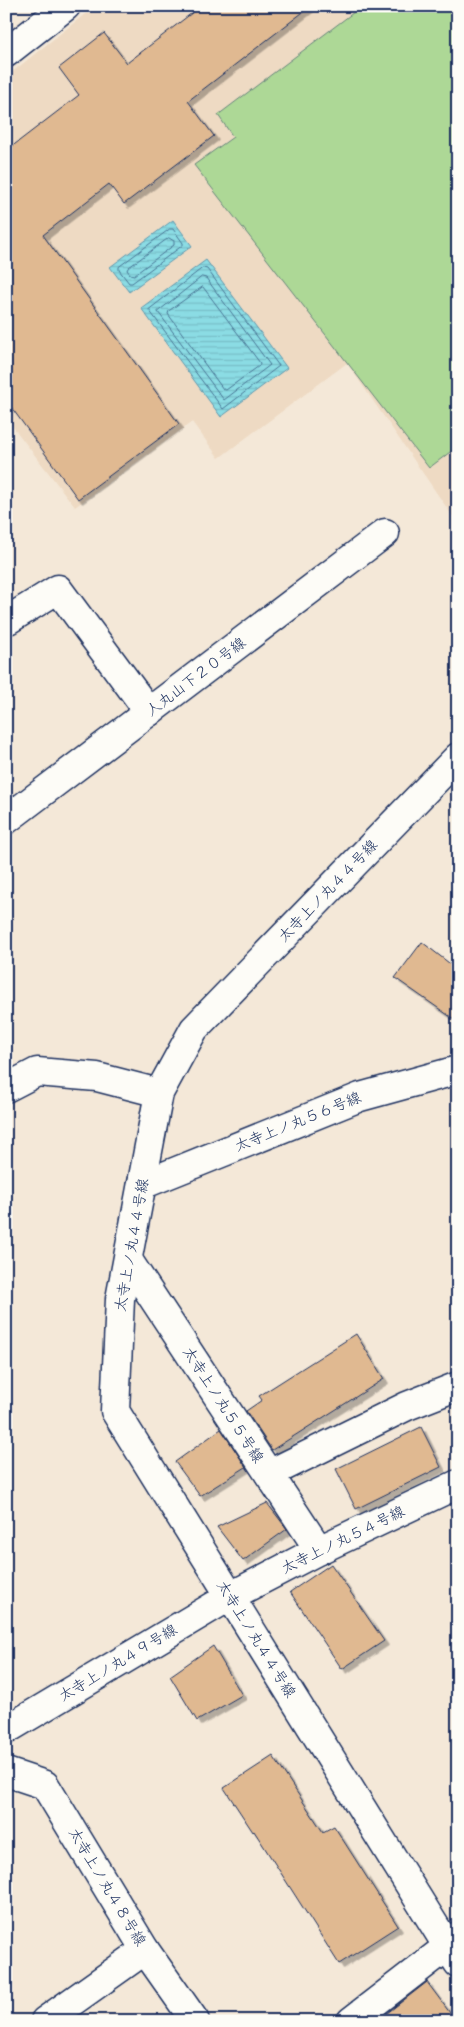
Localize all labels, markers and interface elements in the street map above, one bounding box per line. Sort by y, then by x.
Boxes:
street label: 人丸山下２０号線 [142,633,250,721]
street label: 太寺上ノ丸４４号線 [274,835,382,947]
street label: 太寺上ノ丸５６号線 [231,1087,365,1157]
street label: 太寺上ノ丸４４号線 [110,1177,154,1313]
street label: 太寺上ノ丸５５号線 [177,1343,269,1467]
street label: 太寺上ノ丸５４号線 [278,1501,408,1579]
street label: 太寺上ノ丸４４号線 [211,1576,301,1702]
street label: 太寺上ノ丸４９号線 [55,1619,181,1707]
street label: 太寺上ノ丸４８号線 [63,1824,151,1950]

